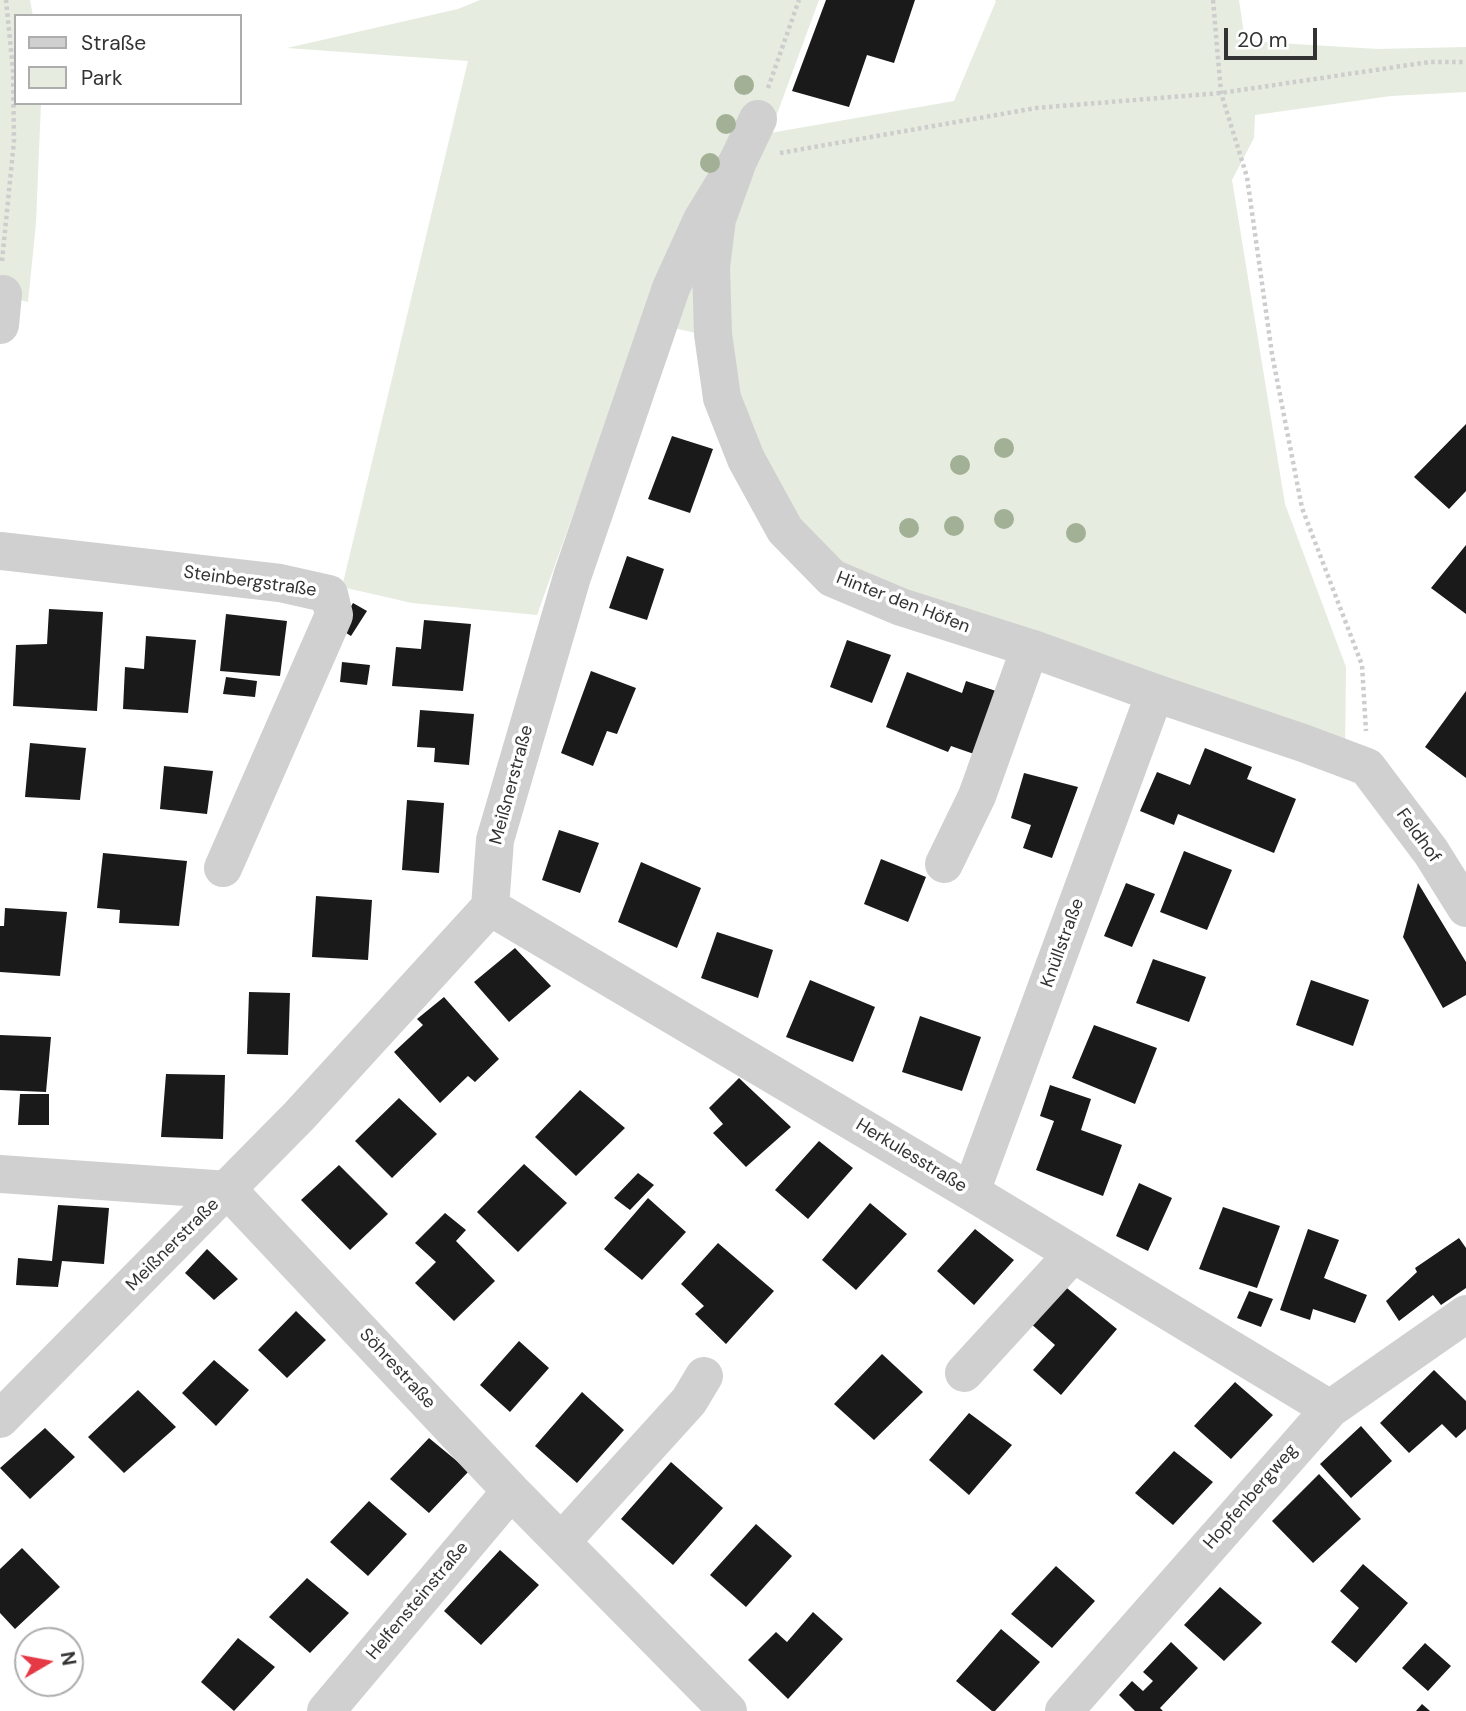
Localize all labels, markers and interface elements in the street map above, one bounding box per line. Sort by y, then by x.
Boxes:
legend [14,14,242,105]
scale bar [1228,14,1321,58]
text: 20 m [1237,26,1288,54]
text: Straße [81,29,146,57]
text: Park [81,64,122,92]
street label: Steinbergstraße [182,562,318,602]
street label: Hinter den Höfen [833,568,973,638]
street label: Meißnerstraße [486,723,538,847]
street label: Feldhof [1391,805,1445,867]
street label: Knüllstraße [1037,896,1089,990]
street label: Herkulesstraße [852,1114,970,1198]
street label: Meißnerstraße [122,1194,224,1296]
street label: Söhrestraße [354,1324,440,1414]
street label: Hopfenbergweg [1200,1440,1302,1554]
street label: Helfensteinstraße [362,1538,474,1664]
north arrow [14,1627,84,1697]
text: N [55,1650,82,1668]

